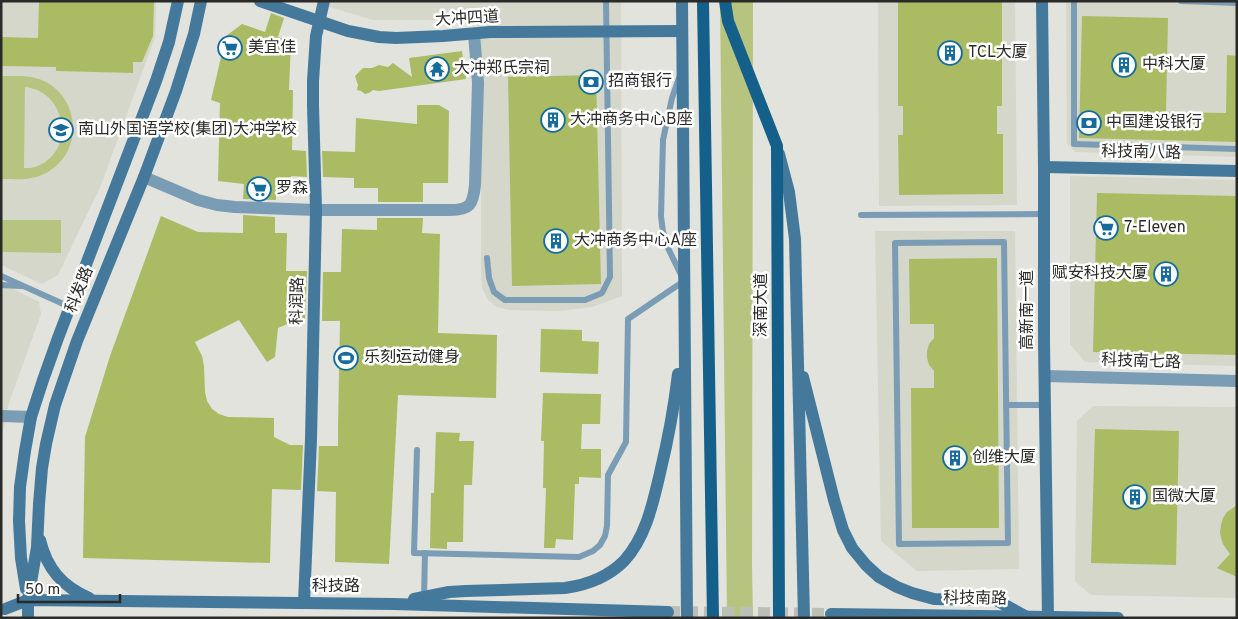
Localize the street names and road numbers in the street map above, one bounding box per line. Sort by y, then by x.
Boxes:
street label: 大冲四道 [435,7,499,31]
street label: 科技南八路 [1101,142,1181,164]
street label: 科发路 [62,264,98,316]
street label: 高新南一道 [1018,270,1038,350]
street label: 深南大道 [752,273,772,337]
street label: 科润路 [288,277,308,325]
street label: 科技南七路 [1101,351,1181,373]
street label: 科技路 [312,577,360,597]
street label: 科技南路 [943,588,1007,610]

